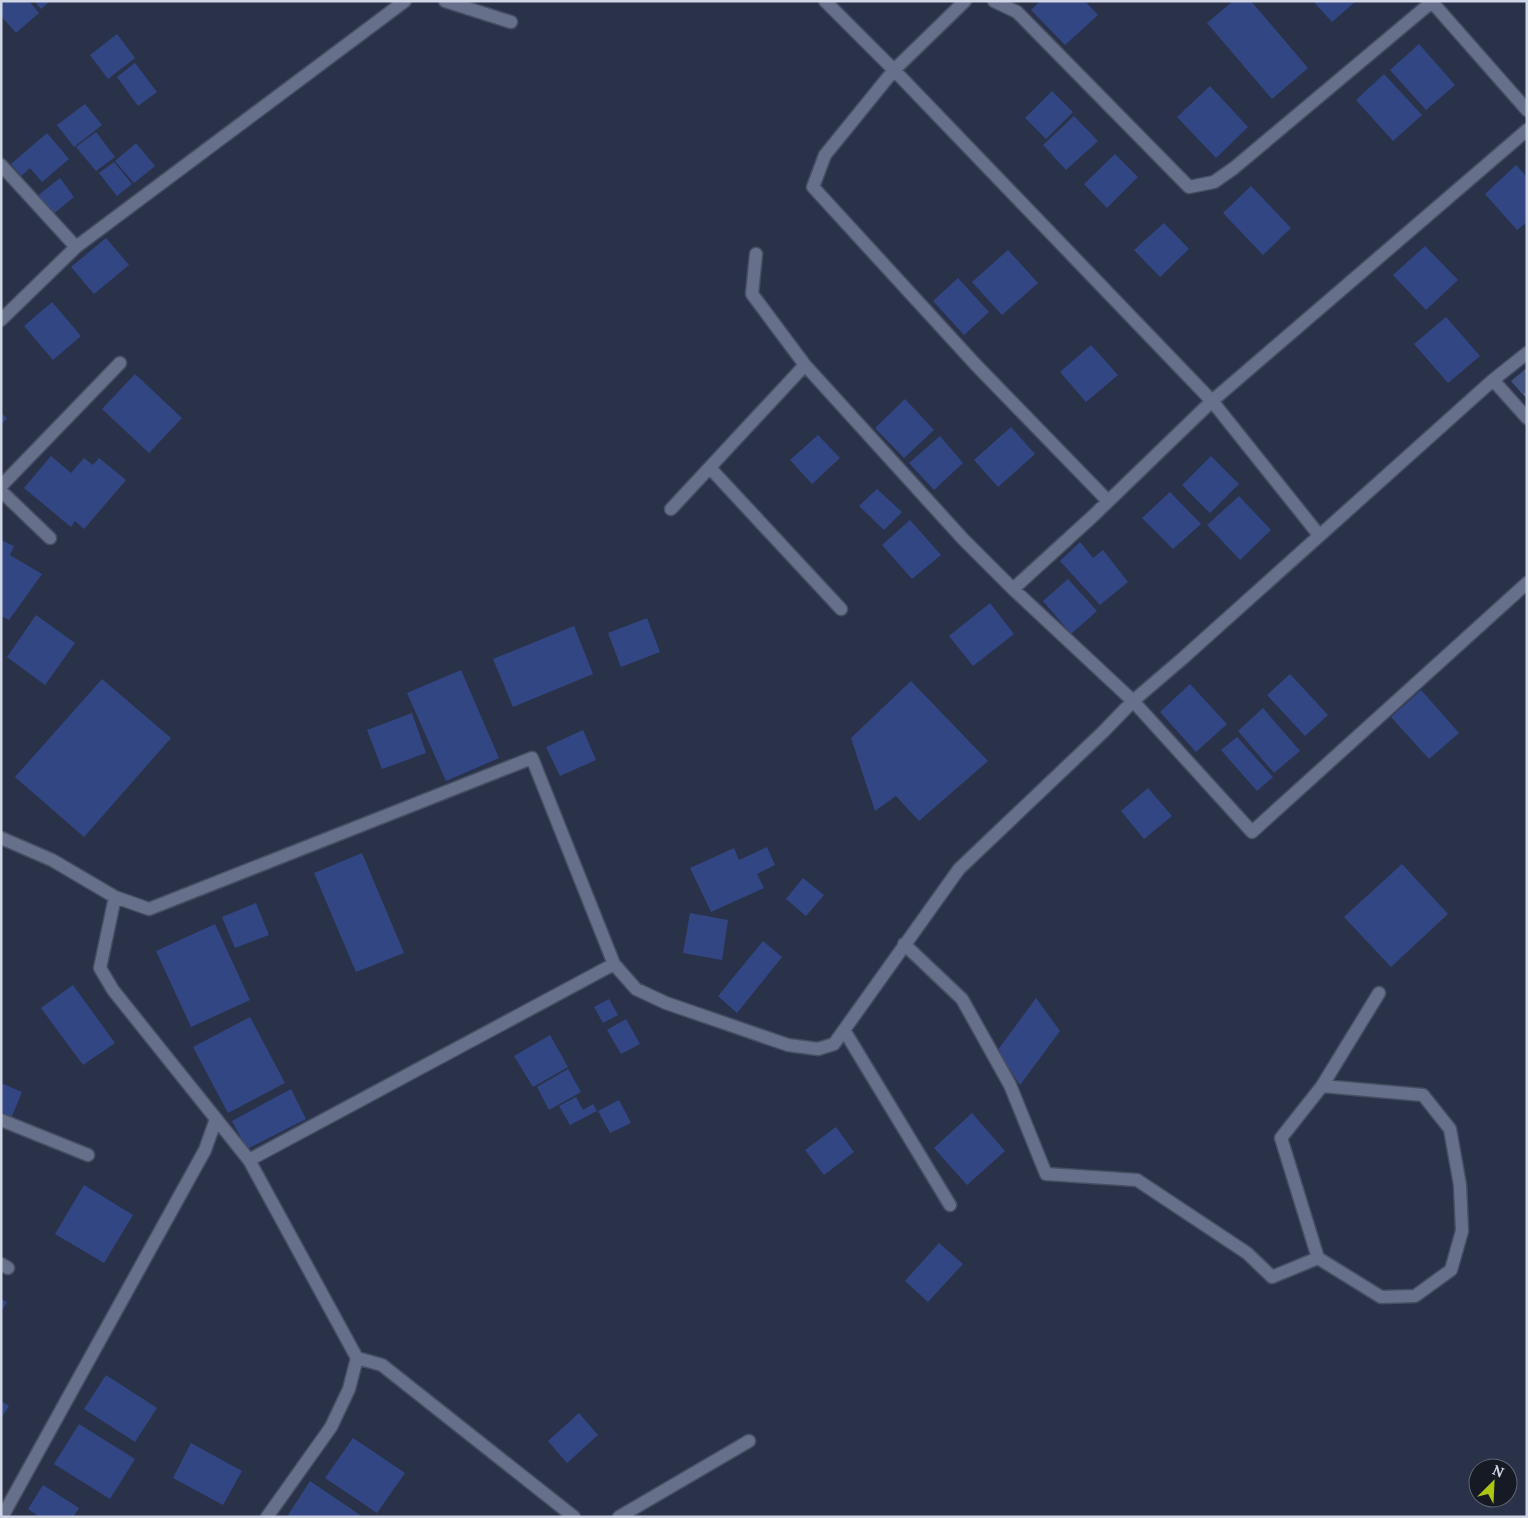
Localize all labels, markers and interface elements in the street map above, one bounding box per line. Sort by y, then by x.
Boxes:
north arrow [1468,1458,1518,1508]
text: N [1490,1461,1507,1482]

